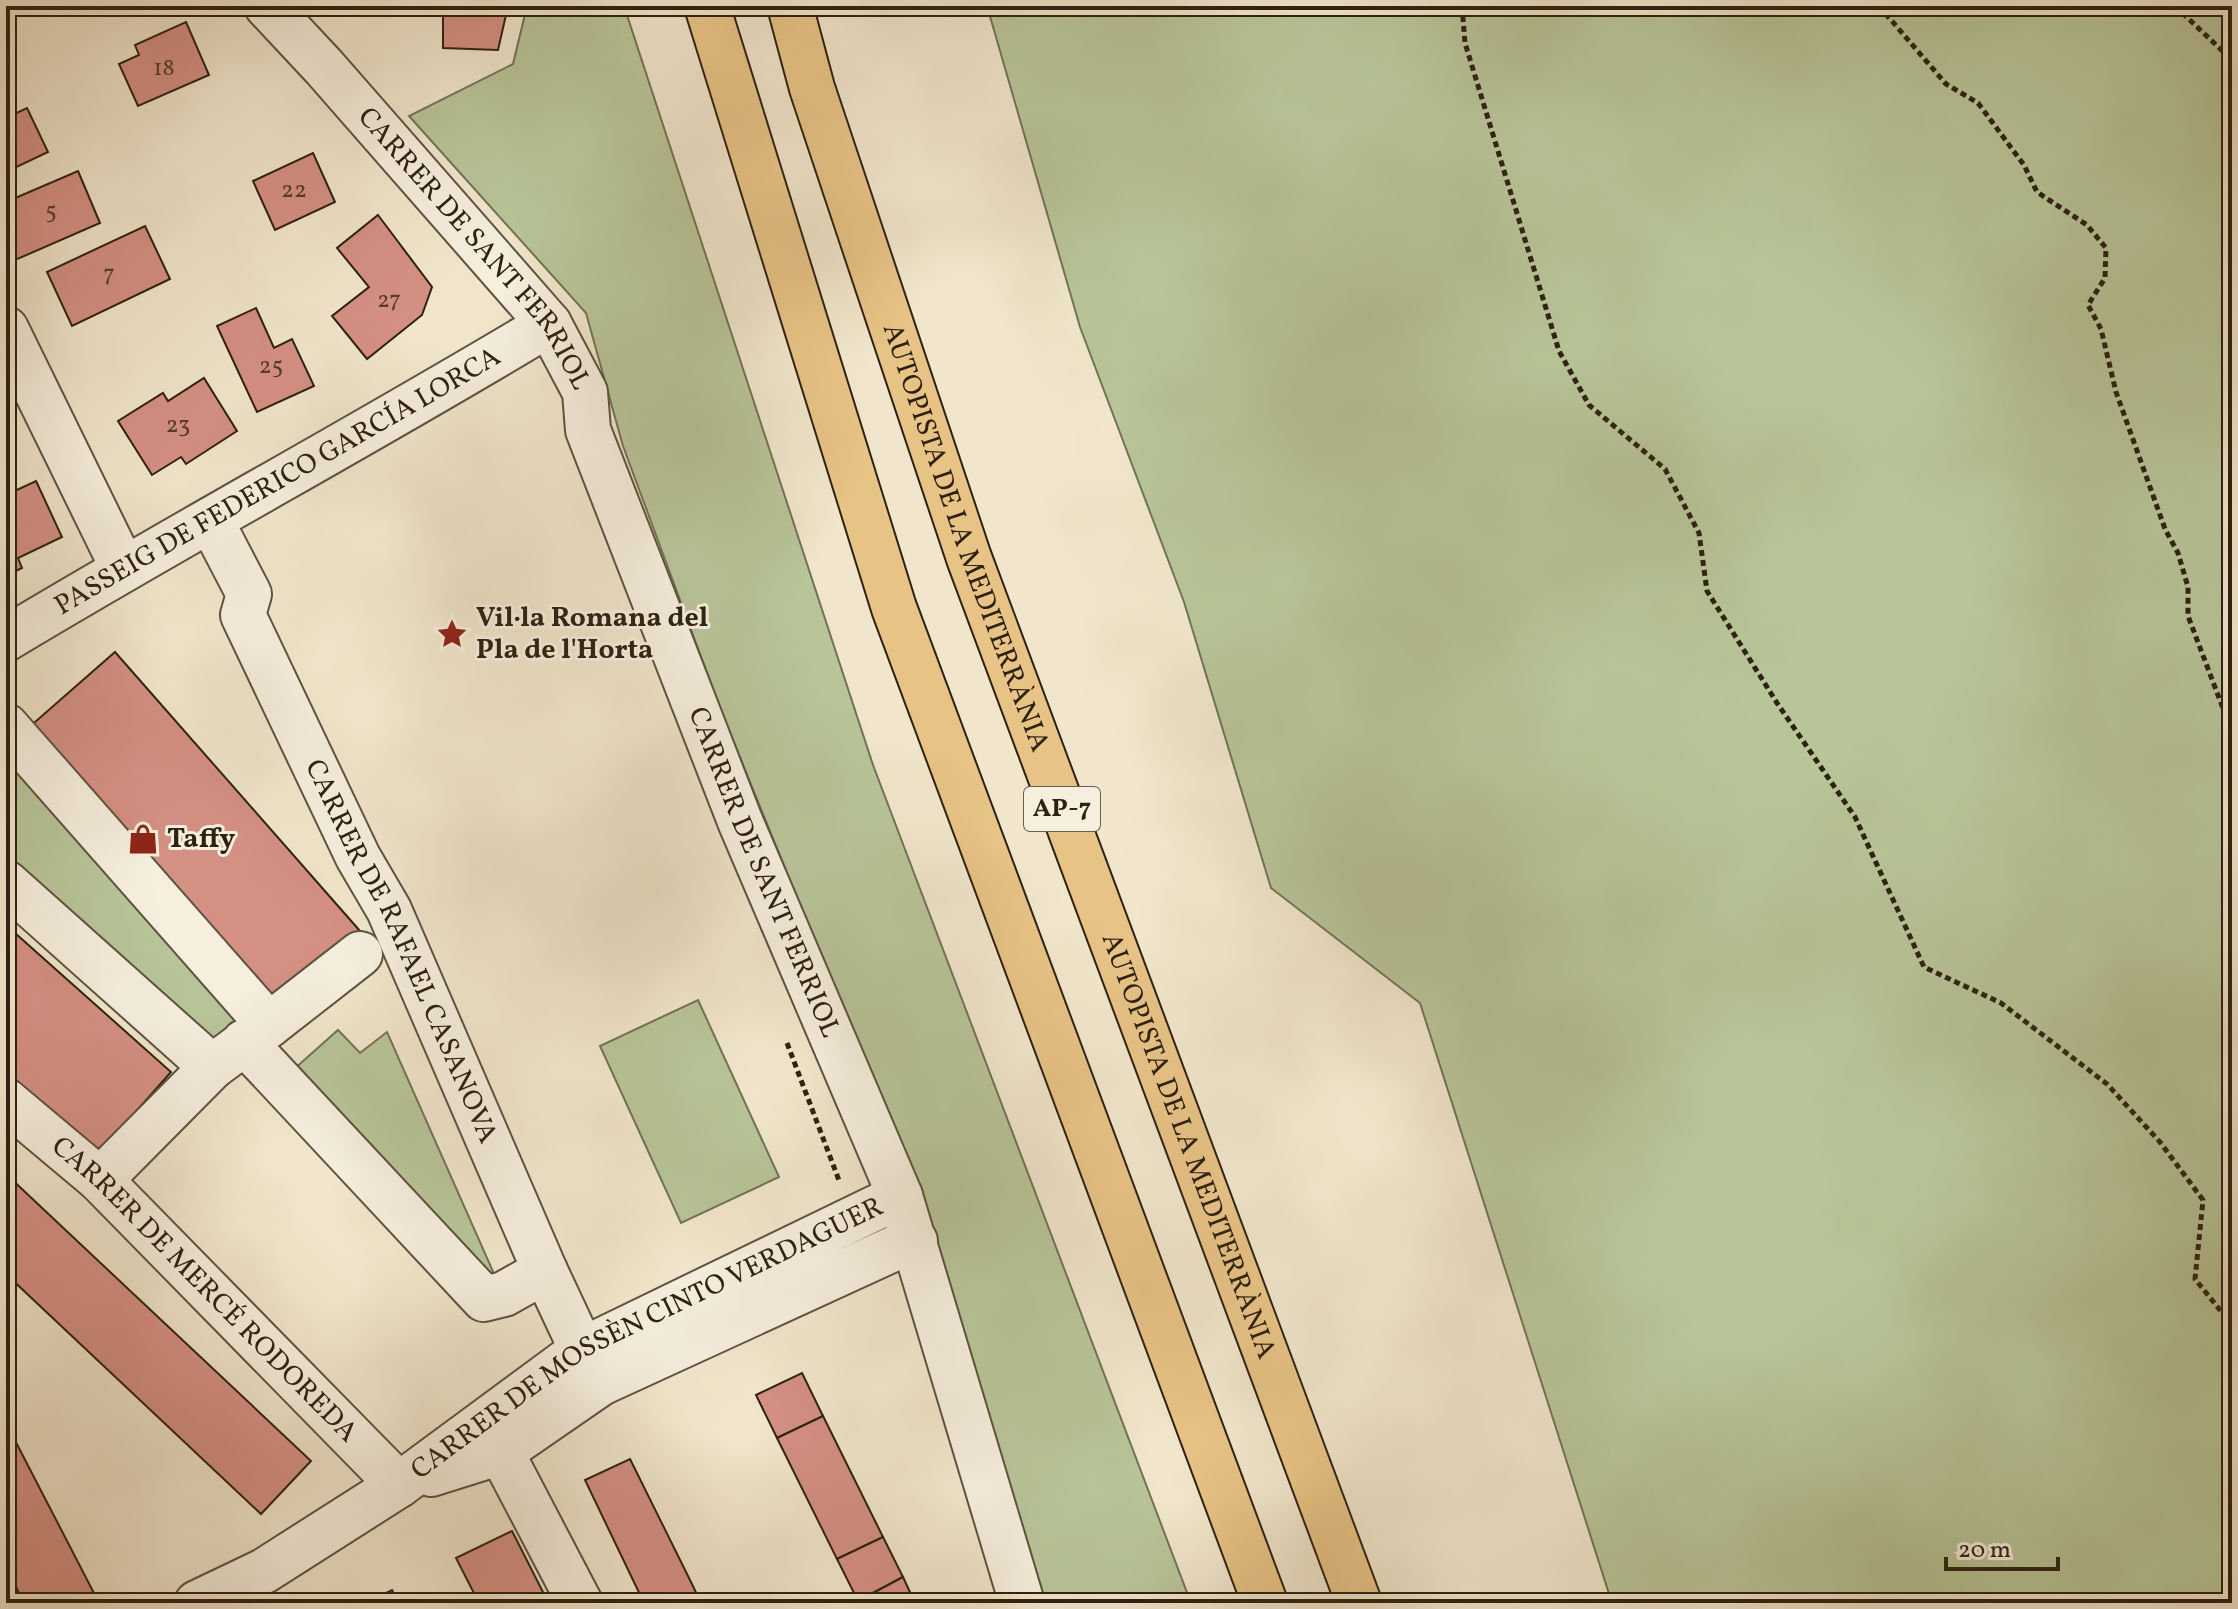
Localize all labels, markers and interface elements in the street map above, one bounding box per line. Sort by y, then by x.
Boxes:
house number: 18 [153,52,175,86]
street label: CARRER DE SANT FERRIOL [348,99,600,397]
house number: 22 [281,174,307,208]
house number: 5 [45,195,57,229]
house number: 7 [103,258,115,292]
house number: 27 [377,284,401,318]
street label: AUTOPISTA DE LA MEDITERRÀNIA [872,318,1059,758]
street label: PASSEIG DE FEDERICO GARCÍA LORCA [47,337,508,625]
house number: 25 [259,350,283,384]
house number: 23 [166,409,190,443]
place label: Vil·la Romana del Pla de l'Horta [476,599,708,670]
place icon: Vil·la Romana del Pla de l'Horta [435,617,469,651]
street label: CARRER DE SANT FERRIOL [678,701,850,1044]
street label: CARRER DE RAFAEL CASANOVA [295,753,507,1150]
road number: AP-7 [1024,787,1100,831]
place label: Taffy [167,820,236,859]
shop icon: Taffy [126,822,160,856]
street label: AUTOPISTA DE LA MEDITERRÀNIA [1091,928,1286,1365]
street label: CARRER DE MERCÉ RODOREDA [43,1128,367,1452]
street label: CARRER DE MOSSÈN CINTO VERDAGUER [403,1187,890,1489]
scale bar [1946,1521,2058,1571]
text: 20 m [1958,1534,2011,1568]

